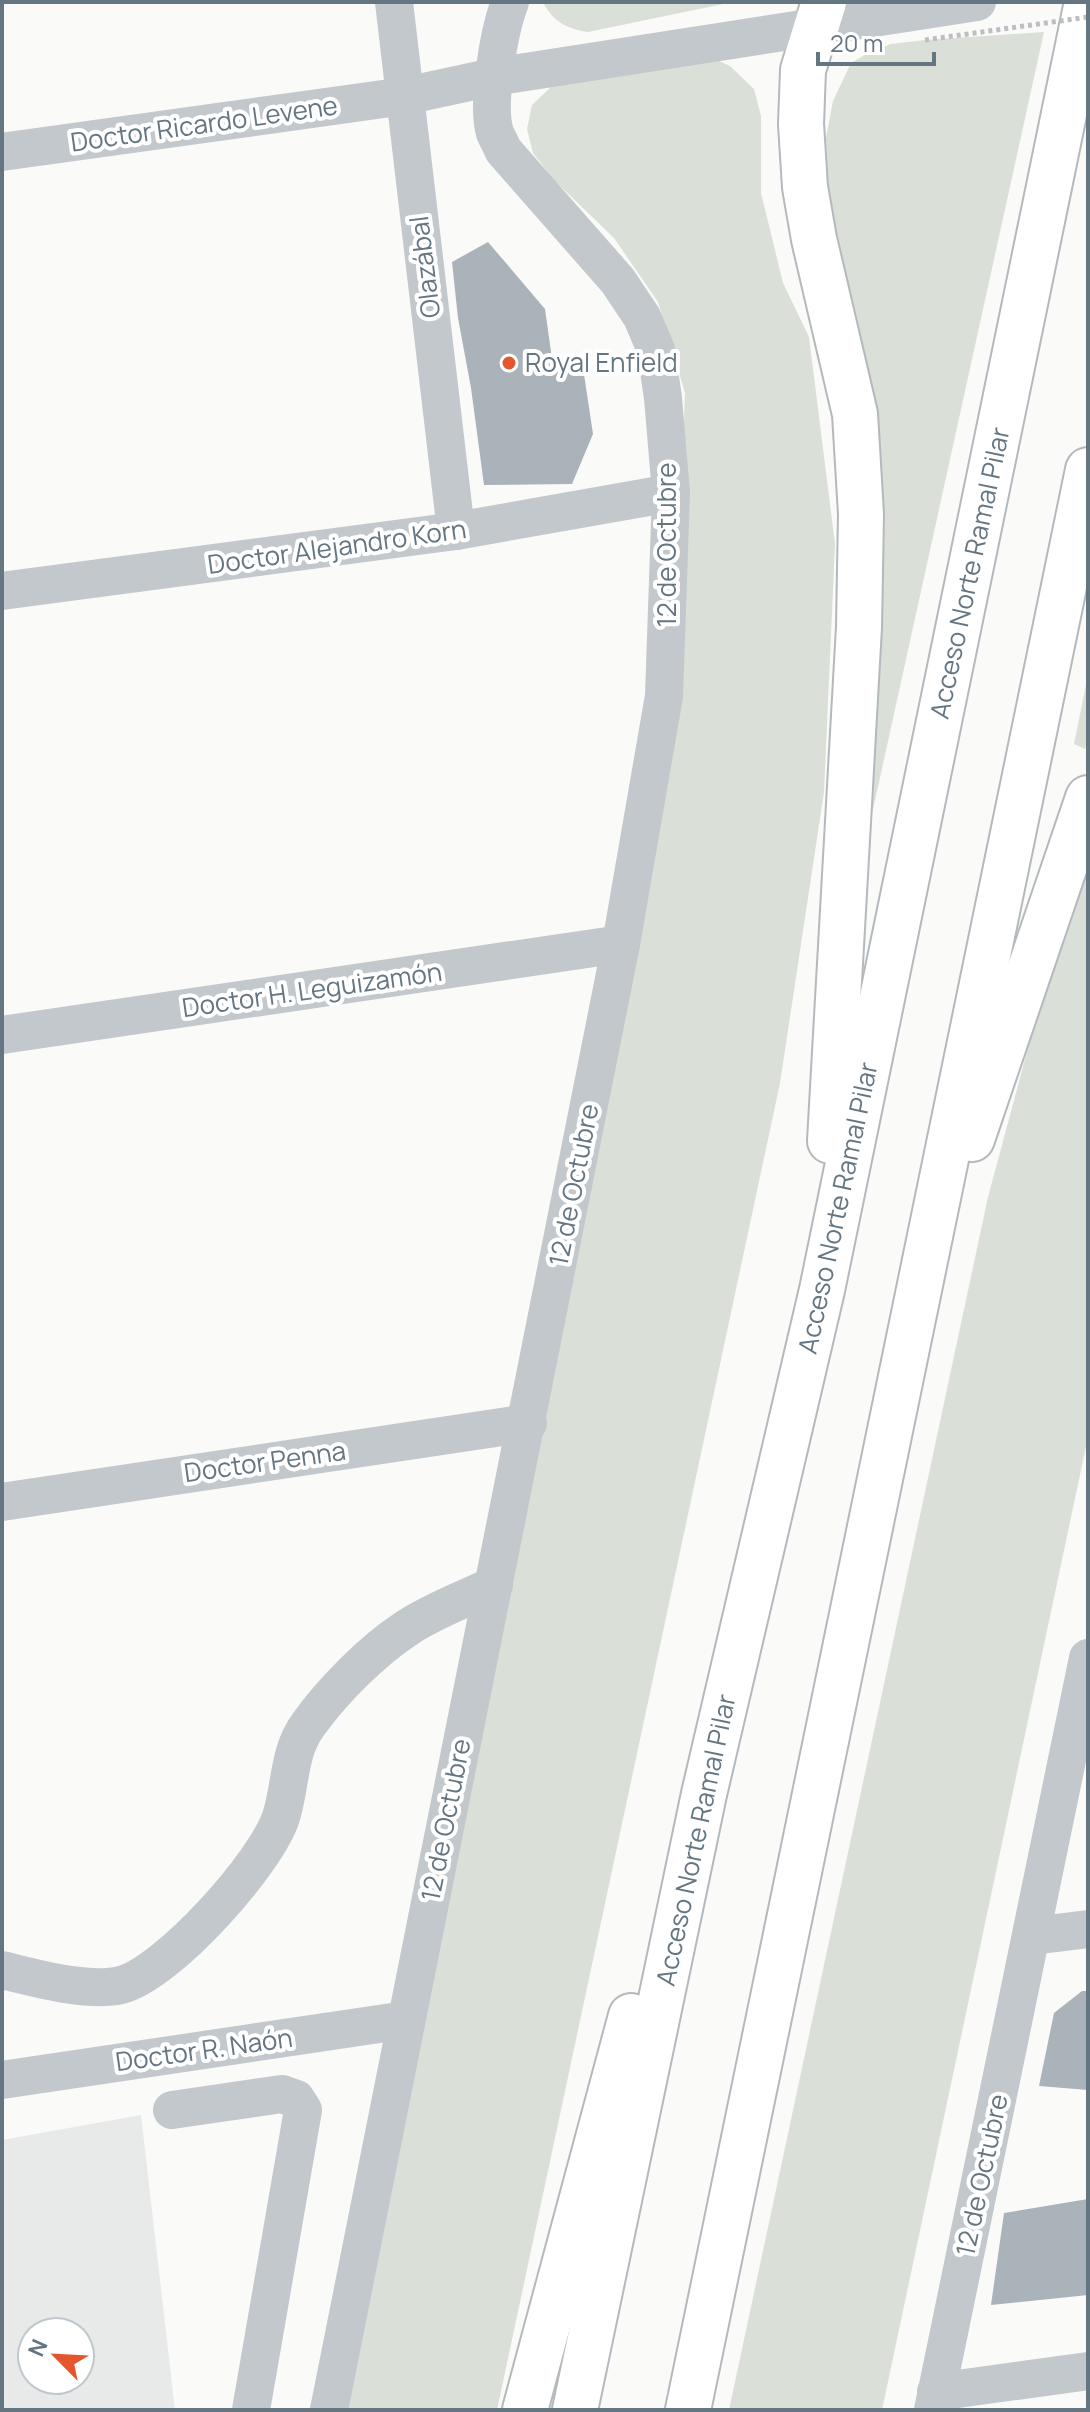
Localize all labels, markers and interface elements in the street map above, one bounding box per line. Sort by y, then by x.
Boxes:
scale bar [818,16,934,66]
text: 20 m [830,26,883,59]
street label: Doctor Ricardo Levene [68,86,340,160]
street label: Olazábal [400,214,448,320]
place label: Royal Enfield [525,344,678,380]
marker: Royal Enfield [500,354,518,372]
street label: Acceso Norte Ramal Pilar [921,424,1018,722]
street label: 12 de Octubre [648,463,684,627]
street label: Doctor Alejandro Korn [205,510,469,582]
street label: Doctor H. Leguizamón [179,953,444,1025]
street label: Acceso Norte Ramal Pilar [789,1059,886,1357]
street label: 12 de Octubre [540,1101,606,1269]
street label: Doctor Penna [182,1432,348,1490]
street label: Acceso Norte Ramal Pilar [647,1691,744,1989]
street label: 12 de Octubre [412,1736,478,1904]
street label: Doctor R. Naón [113,2019,295,2079]
street label: 12 de Octubre [946,2090,1016,2259]
north arrow [16,2316,96,2396]
text: N [21,2335,55,2361]

